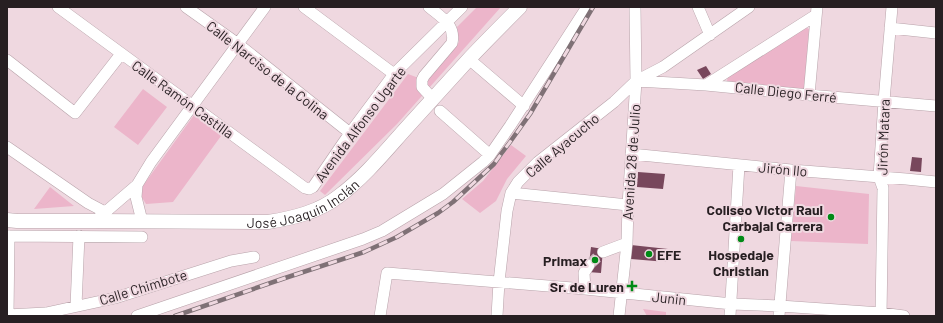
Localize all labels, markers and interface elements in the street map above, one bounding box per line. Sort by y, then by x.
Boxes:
street label: Calle Narciso de la Colina [203,17,333,123]
street label: Calle Ramón Castilla [129,56,237,142]
street label: Avenida Alfonso Ugarte [311,63,409,185]
street label: Calle Diego Ferré [734,78,838,106]
street label: Jirón Matara [873,99,893,175]
street label: Avenida 28 de Julio [618,103,644,221]
street label: Calle Ayacucho [522,109,602,181]
street label: Jirón Ilo [758,158,808,180]
street label: José Joaquín Inclán [247,175,362,231]
place label: Coliseo Victor Raul Carbajal Carrera [706,201,823,234]
marker: Coliseo Victor Raul Carbajal Carrera [826,212,836,222]
marker: Hospedaje Christian [736,234,746,244]
place label: EFE [657,246,681,263]
place label: Hospedaje Christian [708,246,774,279]
marker: EFE [644,249,654,259]
place label: Primax [543,252,587,269]
marker: Primax [590,255,600,265]
street label: Calle Chimbote [97,266,189,308]
place label: Sr. de Luren [550,278,624,295]
marker: Sr. de Luren [627,281,637,291]
street label: Junin [651,288,687,308]

